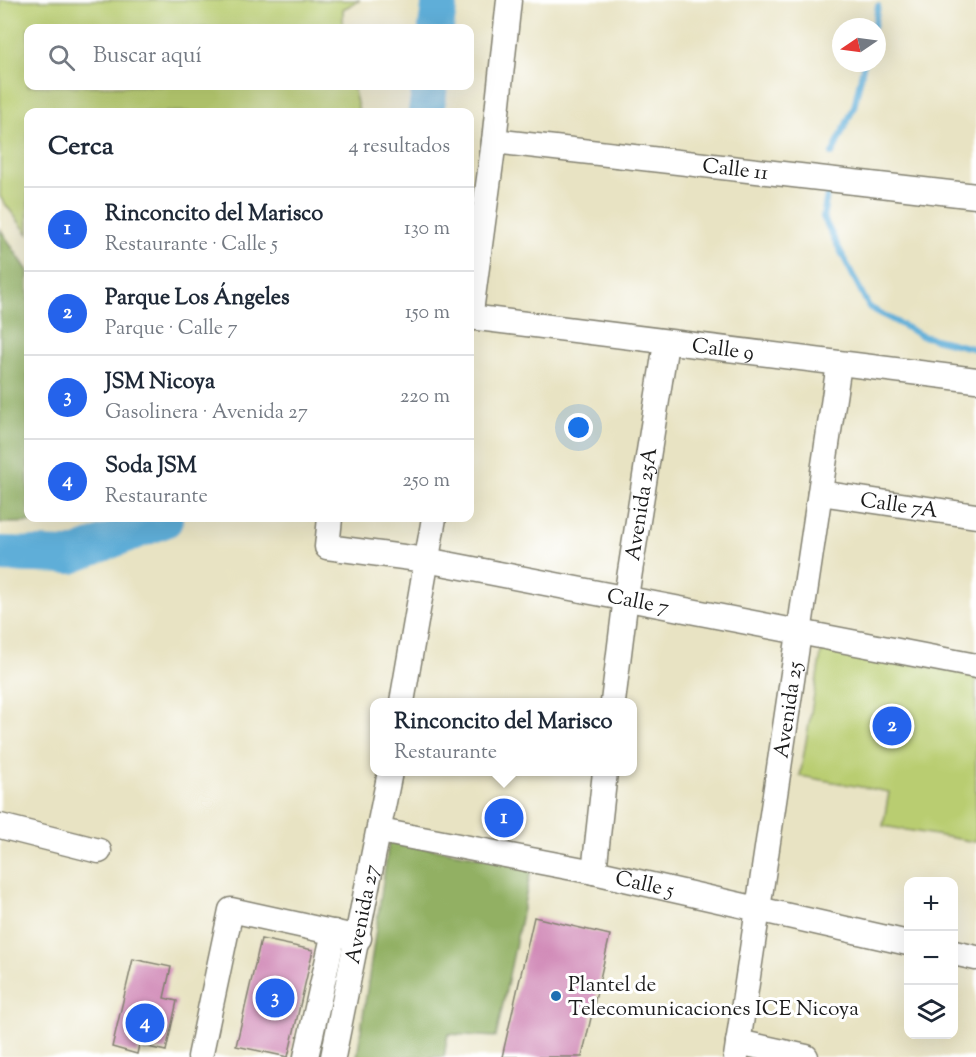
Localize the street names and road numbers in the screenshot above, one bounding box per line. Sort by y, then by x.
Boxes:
street label: Calle 11 [701,152,770,189]
street label: Calle 9 [690,332,756,369]
street label: Avenida 25A [619,445,666,563]
street label: Calle 7A [858,486,940,527]
street label: Calle 7 [604,582,672,624]
street label: Avenida 25 [768,660,812,761]
street label: Avenida 27 [339,861,388,967]
street label: Calle 5 [612,864,677,907]

